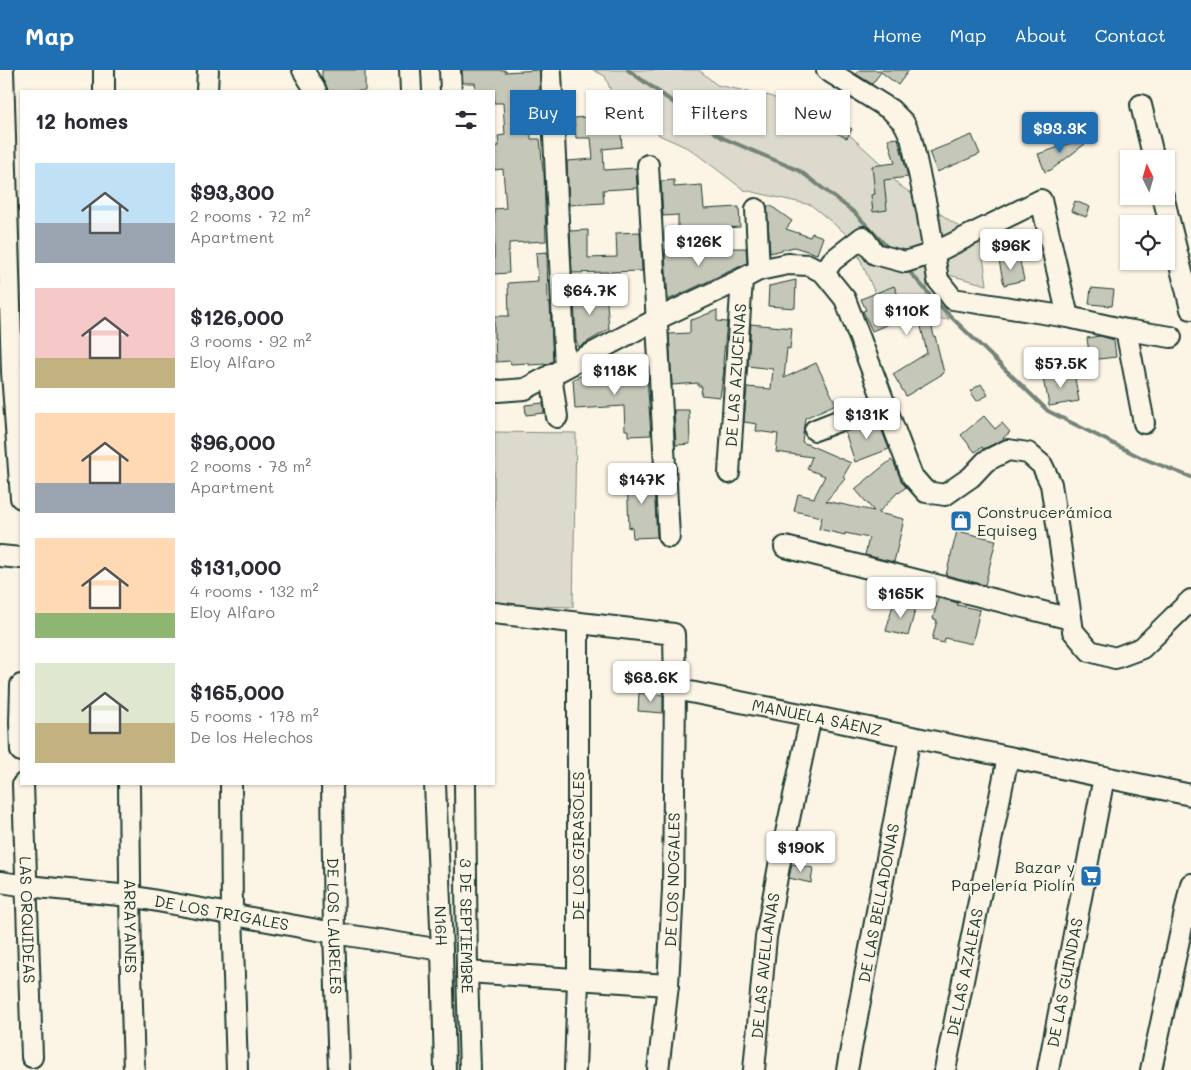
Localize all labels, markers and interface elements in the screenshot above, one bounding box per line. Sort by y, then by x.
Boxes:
text: Map [25,20,74,51]
text: Home [873,23,922,47]
text: Map [950,23,986,47]
text: About [1014,23,1067,47]
text: Contact [1095,23,1166,47]
chip: Buy [510,90,576,135]
chip: Rent [586,90,663,135]
chip: Filters [673,90,766,135]
chip: New [776,90,850,135]
icon: filters [452,106,480,134]
text: 12 homes [35,107,128,134]
pin: $93.3K [1019,112,1101,154]
text: $93.3K [1033,117,1087,138]
north arrow [1120,150,1175,205]
map controls [1120,150,1175,270]
text: $93,300 [190,178,274,205]
icon: home [75,183,135,243]
text: 2 rooms · 72 m² [190,205,311,226]
button: locate [1120,215,1175,270]
pin: $126K [664,224,734,267]
text: Apartment [190,226,275,247]
pin: $96K [981,228,1041,271]
text: $126K [676,230,722,251]
text: $96K [991,234,1031,255]
pin: $64.7K [549,274,631,316]
text: $64.7K [563,279,617,300]
pin: $110K [872,294,942,336]
text: $110K [885,299,929,320]
text: $126,000 [190,303,284,330]
street label: DE LAS AZUCENAS [720,303,750,448]
icon: home [75,308,135,368]
text: 3 rooms · 92 m² [190,330,312,351]
pin: $57.5K [1020,346,1102,389]
text: Eloy Alfaro [190,351,275,372]
text: $57.5K [1035,352,1087,373]
pin: $118K [580,354,650,396]
text: $118K [593,359,637,380]
pin: $131K [832,398,902,440]
text: $131K [845,403,889,424]
text: $96,000 [190,428,275,455]
icon: home [75,433,135,493]
text: 2 rooms · 78 m² [190,455,311,476]
pin: $147K [607,462,677,505]
text: $147K [619,468,665,489]
text: Apartment [190,476,275,497]
place label: Construcerámica Equiseg [977,501,1113,540]
shop icon: Construcerámica Equiseg [949,509,973,533]
text: $131,000 [190,553,281,580]
icon: home [75,558,135,618]
pin: $165K [866,576,936,619]
text: 4 rooms · 132 m² [190,580,319,601]
text: $165K [878,582,924,603]
text: Eloy Alfaro [190,601,275,622]
pin: $68.6K [610,660,692,703]
text: $68.6K [624,666,678,687]
text: $165,000 [190,678,284,705]
icon: home [75,683,135,743]
street label: MANUELA SÁENZ [750,694,884,741]
text: 5 rooms · 178 m² [190,705,319,726]
text: De los Helechos [190,726,313,747]
street label: DE LOS GIRASOLES [567,772,588,920]
street label: DE LOS NOGALES [659,812,684,947]
street label: DE LAS BELLADONAS [853,822,903,984]
pin: $190K [766,830,836,873]
text: $190K [777,836,825,857]
street label: LAS ORQUIDEAS [15,856,41,984]
place label: Bazar y Papelería Piolín [951,856,1075,895]
street label: DE LOS LAURELES [323,857,347,995]
street label: 3 DE SEPTIEMBRE [456,858,479,994]
supermarket icon: Bazar y Papelería Piolín [1079,864,1103,888]
street label: ARRAYANES [120,879,142,973]
street label: DE LOS TRIGALES [153,890,291,935]
street label: DE LAS AVELLANAS [746,891,784,1039]
street label: N16H [430,905,453,946]
street label: DE LAS AZALEAS [941,906,987,1037]
street label: DE LAS GUINDAS [1042,916,1087,1049]

